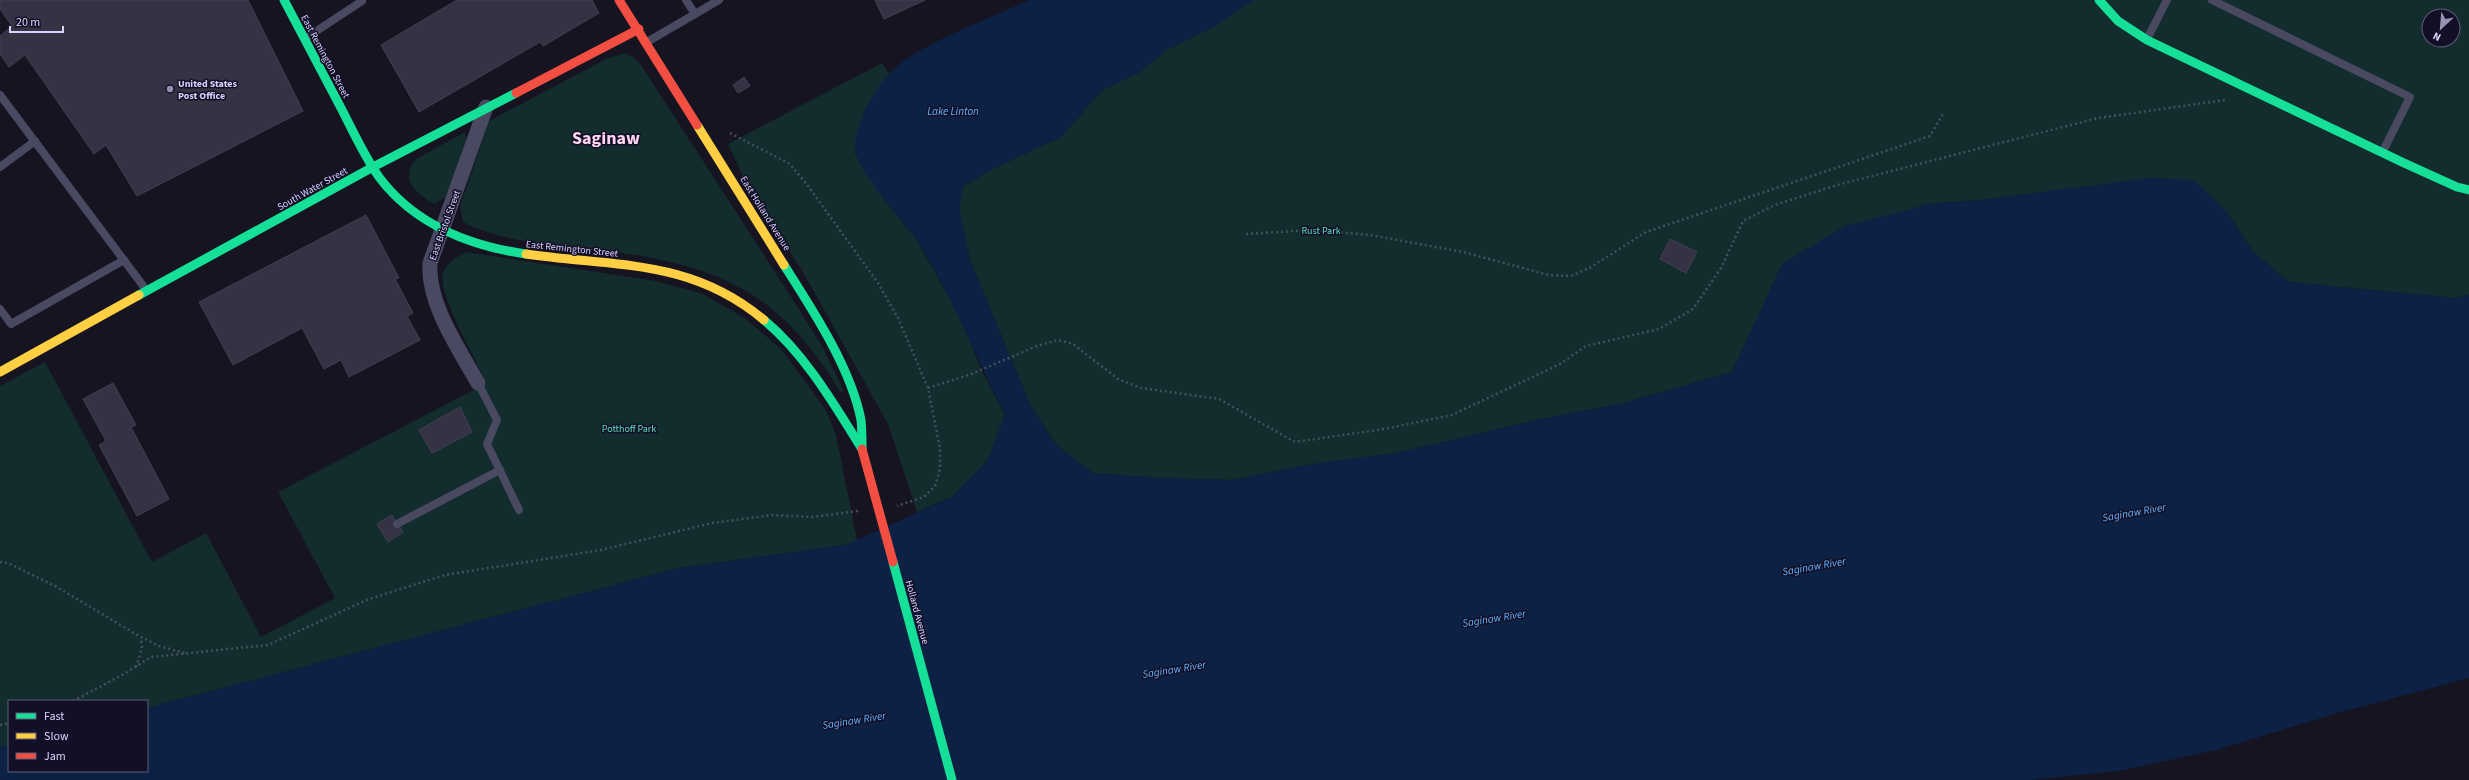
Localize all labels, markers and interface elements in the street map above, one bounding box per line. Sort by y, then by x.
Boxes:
scale bar [10,8,63,34]
north arrow [2421,8,2461,48]
street label: East Remington Street [297,12,353,101]
text: 20 m [16,14,40,31]
text: N [2430,28,2443,45]
place label: United States Post Office [178,77,238,103]
marker: United States Post Office [165,84,175,94]
water label: Lake Linton [927,104,979,119]
district label: Saginaw [572,126,640,151]
street label: South Water Street [275,163,351,214]
street label: East Holland Avenue [737,174,794,254]
street label: East Bristol Street [426,188,464,262]
park label: Rust Park [1301,224,1341,238]
street label: East Remington Street [525,237,619,261]
park label: Potthoff Park [602,422,656,436]
water label: Saginaw River [2101,499,2168,525]
water label: Saginaw River [1781,553,1848,579]
street label: Holland Avenue [902,579,932,646]
water label: Saginaw River [1461,606,1528,631]
water label: Saginaw River [1141,657,1208,682]
legend [8,700,148,772]
text: Fast [44,708,64,725]
water label: Saginaw River [821,708,888,733]
text: Slow [44,728,69,745]
text: Jam [44,748,66,765]

